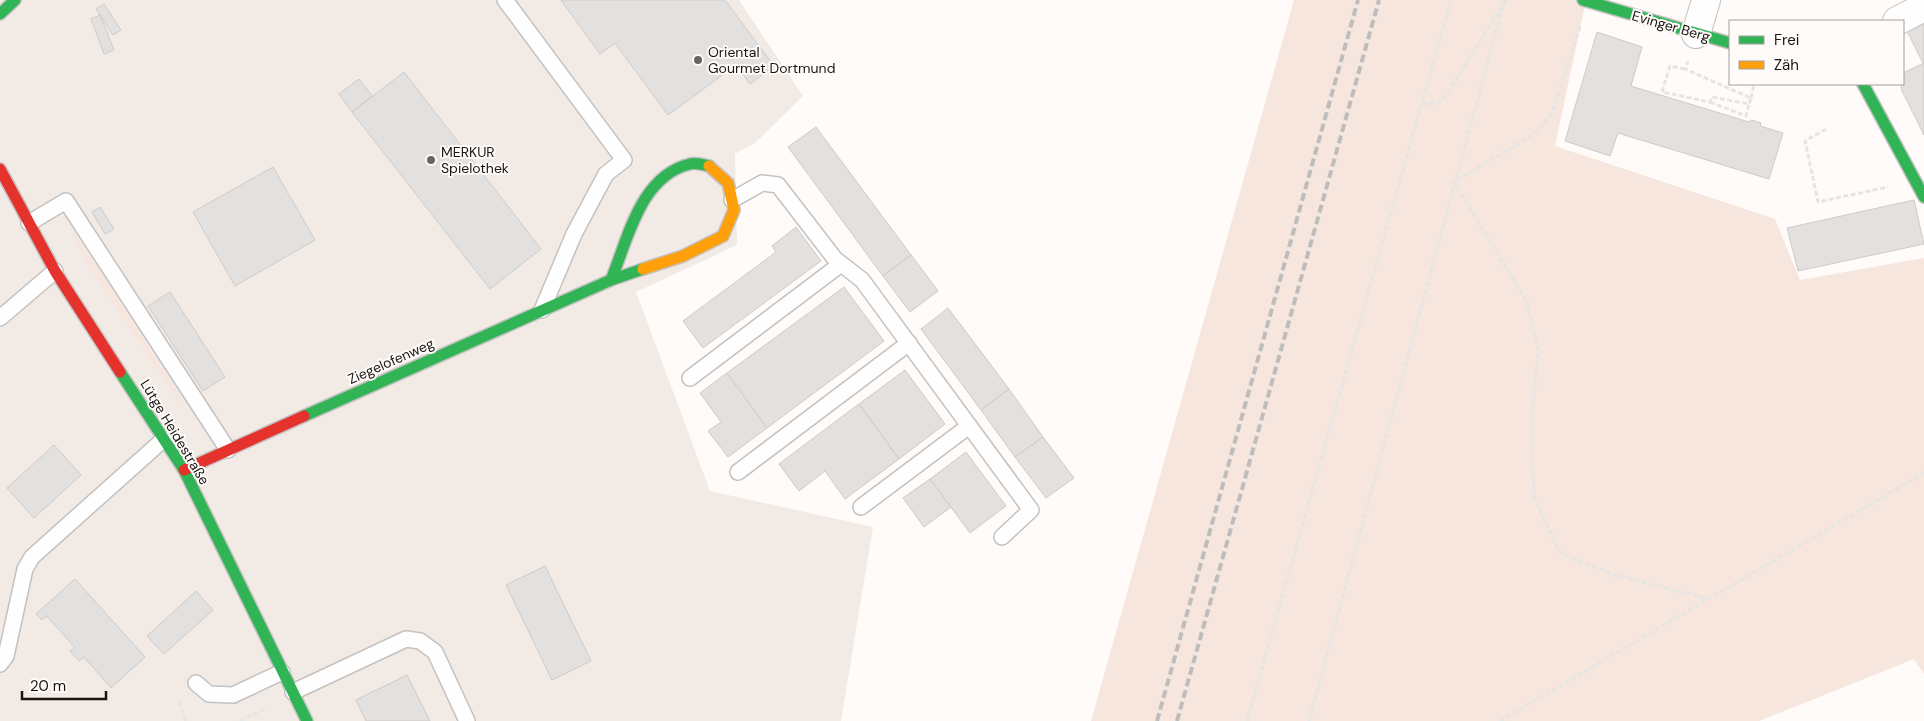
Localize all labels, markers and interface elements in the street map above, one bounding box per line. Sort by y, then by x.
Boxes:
street label: Evinger Berg [1630,6,1712,46]
legend [1729,20,1904,85]
text: Frei [1774,30,1799,50]
place label: Oriental Gourmet Dortmund [708,43,835,77]
marker: Oriental Gourmet Dortmund [692,54,704,66]
text: Zäh [1774,55,1799,75]
place label: MERKUR Spielothek [441,143,509,177]
marker: MERKUR Spielothek [425,154,437,166]
street label: Ziegelofenweg [345,334,437,388]
street label: Lütge Heidestraße [136,376,214,488]
scale bar [22,668,106,700]
text: 20 m [30,676,66,696]

